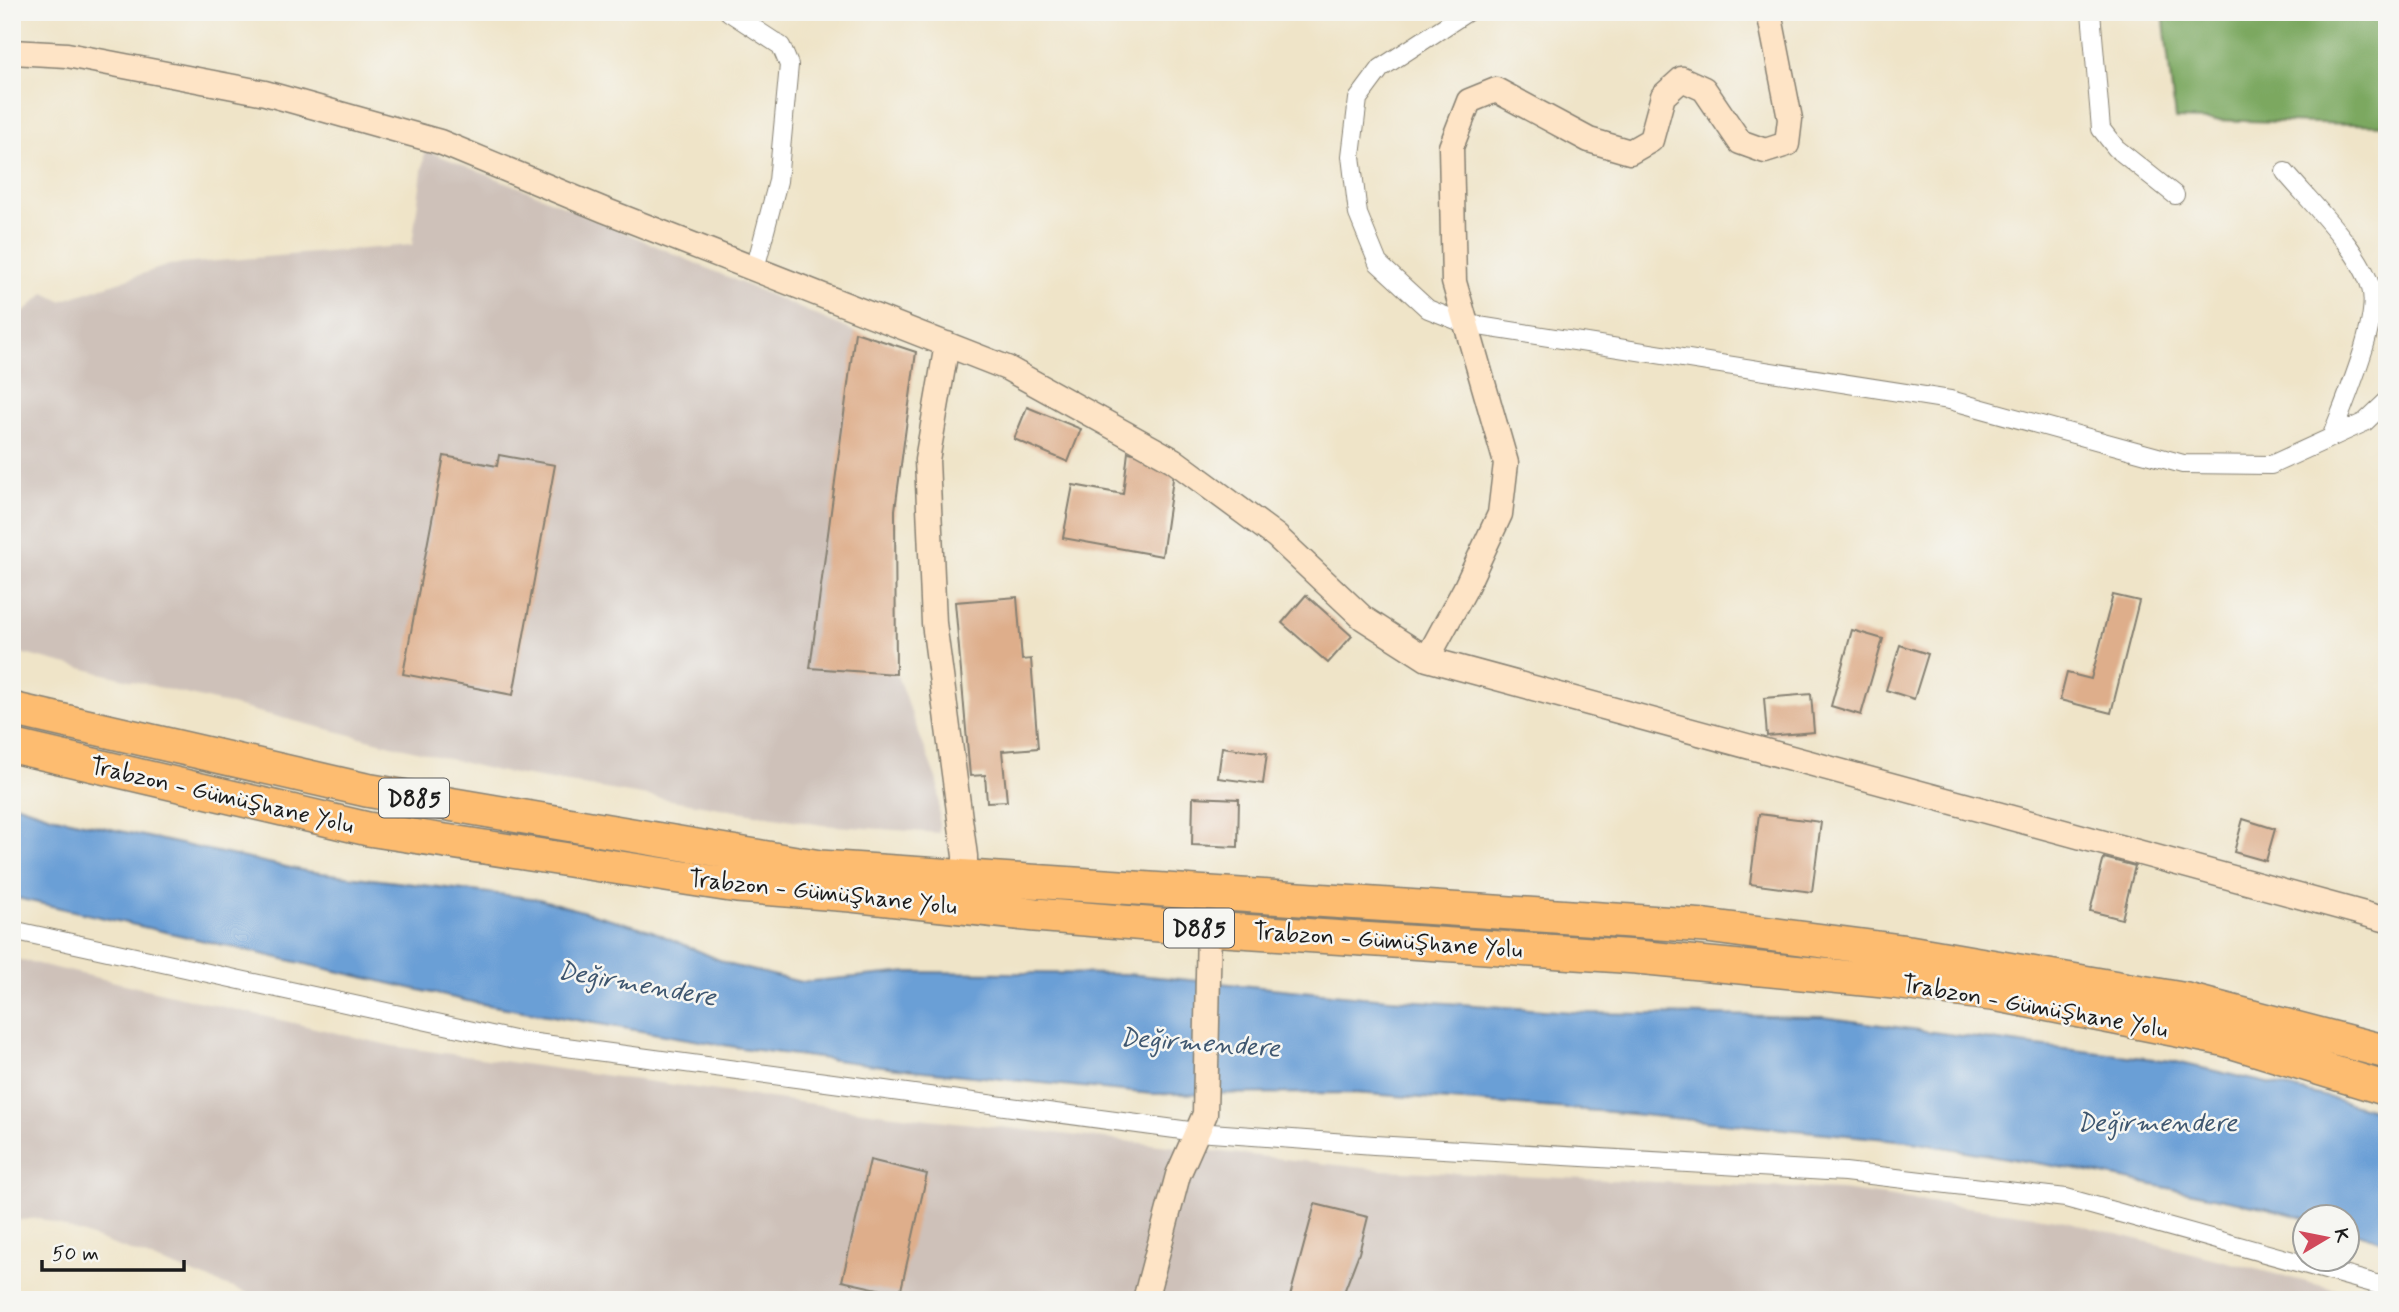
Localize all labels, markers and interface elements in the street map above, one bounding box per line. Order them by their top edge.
street label: Trabzon - Gümüşhane Yolu [87,751,357,842]
road number: D885 [379,778,449,818]
street label: Trabzon - Gümüşhane Yolu [687,864,959,923]
road number: D885 [1164,909,1234,948]
street label: Trabzon - Gümüşhane Yolu [1252,917,1524,966]
water label: Değirmendere [555,954,720,1016]
street label: Trabzon - Gümüşhane Yolu [1899,969,2170,1046]
water label: Değirmendere [1119,1021,1282,1067]
water label: Değirmendere [2077,1107,2238,1141]
north arrow [2290,1204,2360,1274]
text: K [2328,1227,2355,1245]
scale bar [42,1228,184,1272]
text: 50 m [52,1240,99,1268]

